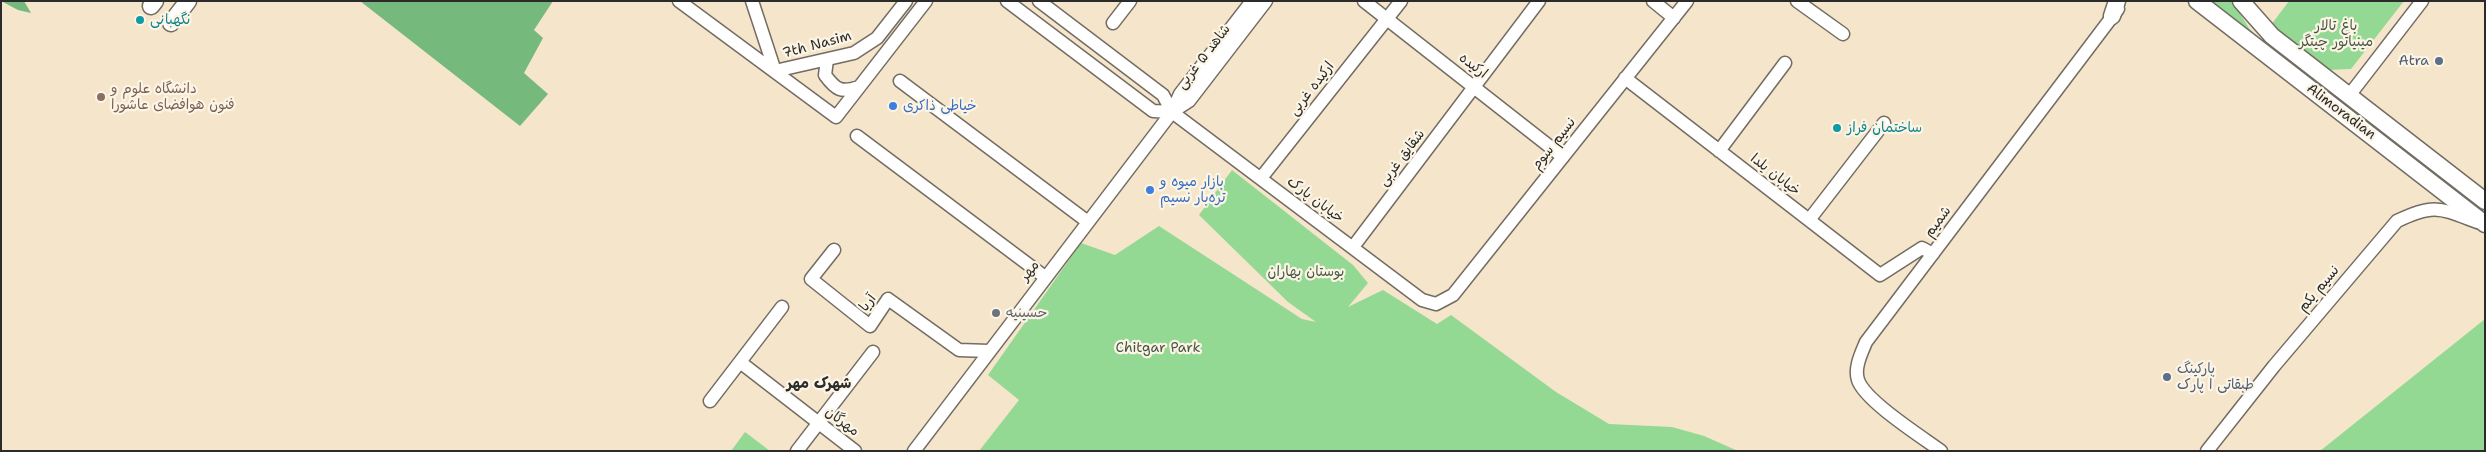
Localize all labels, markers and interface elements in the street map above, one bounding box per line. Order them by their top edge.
place label: نگهبانی [150,12,190,28]
marker: نگهبانی [134,14,146,26]
park label: باغ تالار مینیاتور چیتگر [2299,18,2373,50]
street label: شاهد ۵ غربی [1174,21,1234,93]
street label: 7th Nasim [781,28,853,62]
street label: ارکیده [1455,50,1491,82]
place label: Atra [2399,53,2429,69]
marker: Atra [2433,55,2445,67]
street label: ارکیده غربی [1286,59,1338,119]
street label: Alimoradian [2303,80,2379,144]
place label: دانشگاه علوم و فنون هوافضای عاشورا [111,81,235,114]
marker: دانشگاه علوم و فنون هوافضای عاشورا [95,91,107,103]
place label: خیاطی ذاکری [903,98,977,114]
marker: خیاطی ذاکری [887,100,899,112]
street label: نسیم سوم [1528,114,1580,174]
place label: ساختمان فراز [1847,120,1922,136]
marker: ساختمان فراز [1831,122,1843,134]
street label: شقایق غربی [1375,126,1429,190]
street label: خیابان یلدا [1747,150,1803,200]
street label: خیابان پارک [1283,173,1347,227]
place label: بازار میوه و تره‌بار نسیم [1160,174,1225,206]
marker: بازار میوه و تره‌بار نسیم [1144,184,1156,196]
street label: شمیم [1921,203,1955,241]
street label: مهر [1017,257,1043,285]
street label: نسیم یکم [2295,262,2343,316]
park label: بوستان بهاران [1268,264,1344,280]
street label: آریا [856,291,880,315]
place label: حسینیه [1006,305,1047,321]
marker: حسینیه [990,307,1002,319]
park label: Chitgar Park [1116,340,1200,356]
place label: پارکینگ طبقاتی ا پارک [2177,361,2254,394]
marker: پارکینگ طبقاتی ا پارک [2161,371,2173,383]
district label: شهرک مهر [787,375,851,393]
street label: مهرگان [822,404,862,440]

